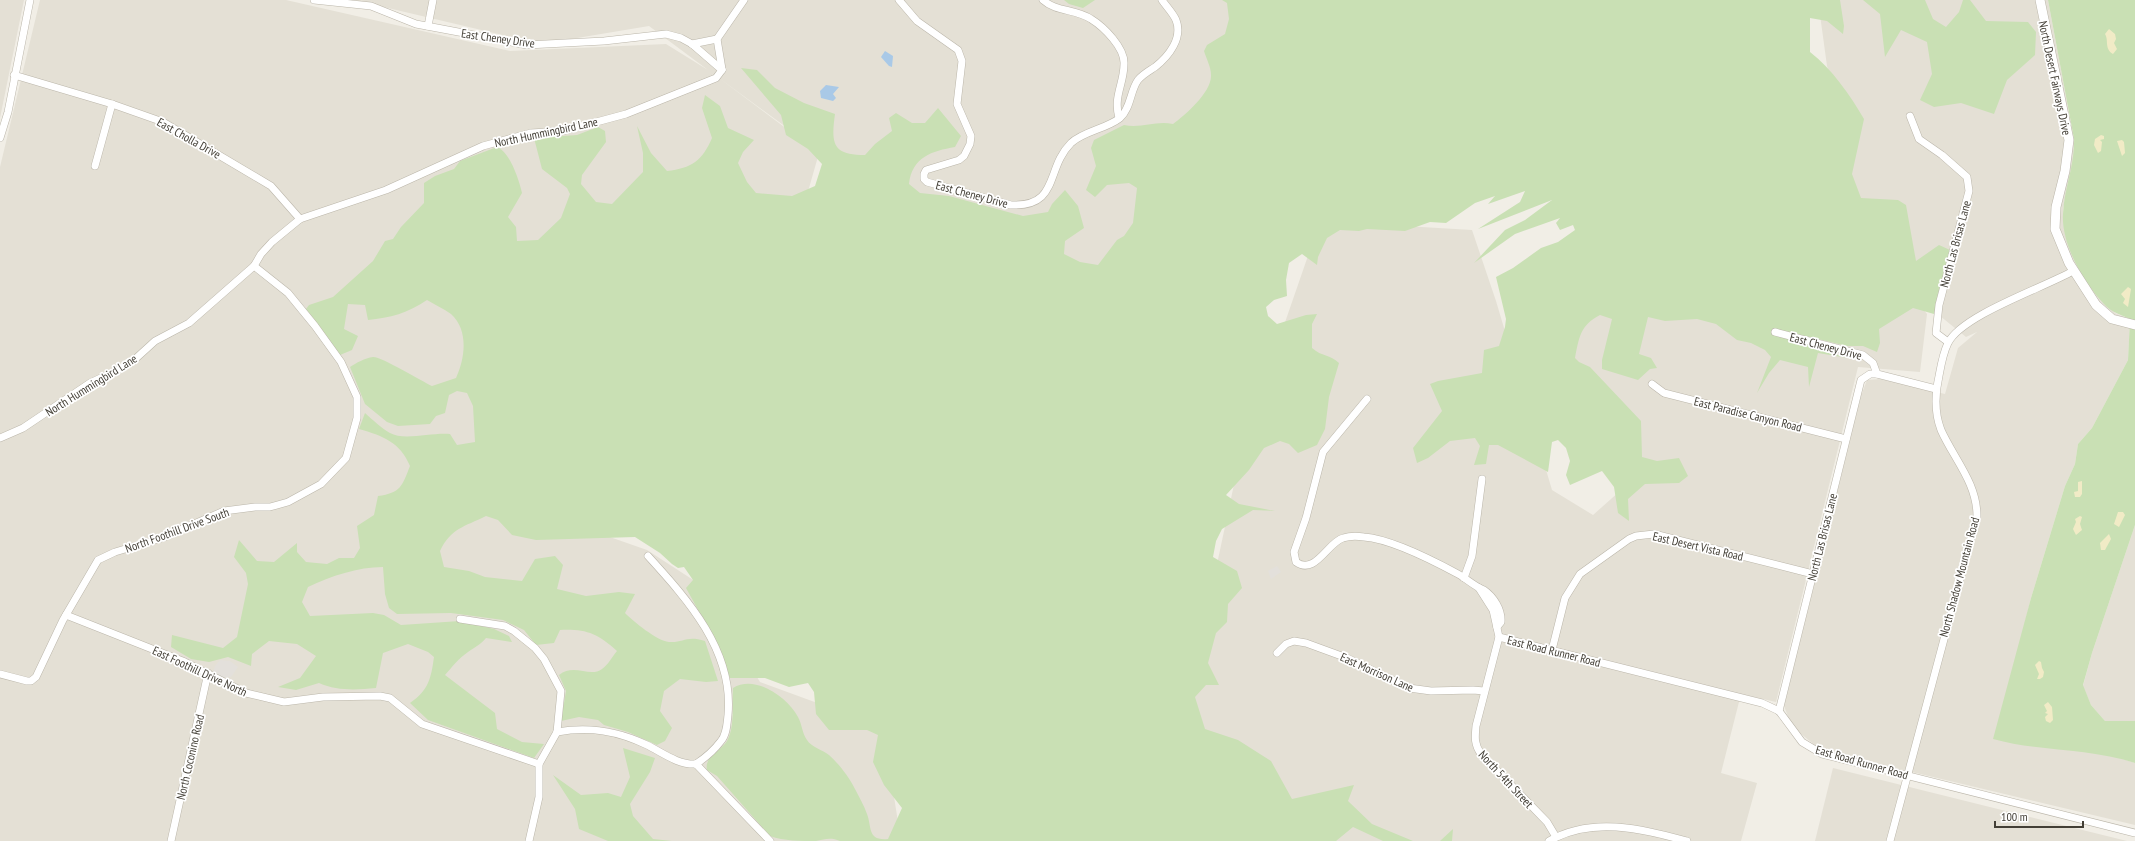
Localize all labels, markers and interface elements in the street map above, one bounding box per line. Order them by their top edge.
street label: North Desert Fairways Drive [2036,19,2074,137]
street label: East Cheney Drive [460,25,536,51]
street label: East Cholla Drive [155,114,224,162]
street label: North Hummingbird Lane [493,114,599,150]
street label: East Cheney Drive [934,177,1010,211]
street label: North Las Brisas Lane [1936,199,1974,289]
street label: East Cheney Drive [1788,329,1864,363]
street label: North Hummingbird Lane [42,351,140,419]
street label: East Paradise Canyon Road [1693,393,1803,435]
street label: North Las Brisas Lane [1804,492,1840,582]
street label: North Foothill Drive South [123,504,231,556]
street label: North Shadow Mountain Road [1936,515,1982,639]
street label: East Desert Vista Road [1651,528,1745,564]
street label: East Road Runner Road [1506,632,1602,670]
street label: East Foothill Drive North [150,643,250,699]
street label: East Morrison Lane [1338,649,1416,695]
street label: North Coconino Road [173,713,207,801]
street label: East Road Runner Road [1814,742,1910,782]
street label: North 54th Street [1476,747,1537,811]
scale bar [1995,803,2083,829]
text: 100 m [2001,809,2028,824]

